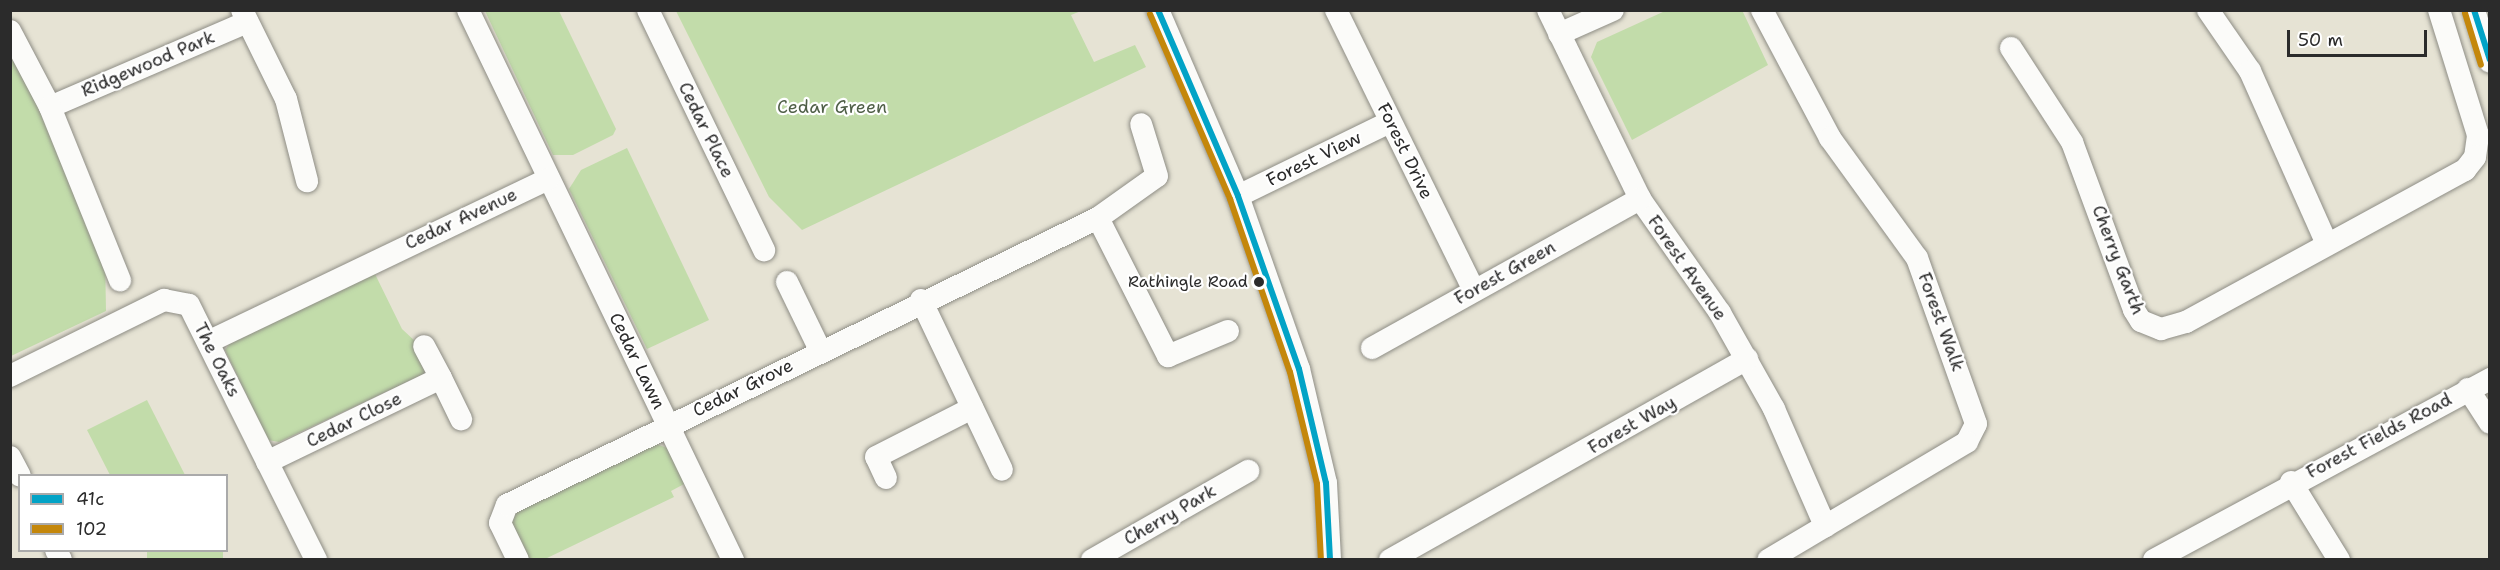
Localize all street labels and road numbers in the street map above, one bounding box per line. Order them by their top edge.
street label: Ridgewood Park [78,26,218,102]
street label: Cedar Place [674,79,738,181]
street label: Forest Drive [1372,99,1438,203]
street label: Forest View [1263,127,1365,191]
street label: Cedar Avenue [402,184,520,254]
street label: Cherry Garth [2087,202,2149,318]
street label: Forest Avenue [1643,211,1731,325]
street label: Forest Green [1451,236,1559,310]
street label: Forest Walk [1913,270,1969,374]
street label: Cedar Lawn [604,309,670,413]
street label: The Oaks [189,319,245,401]
street label: Cedar Grove [689,354,797,422]
street label: Cedar Close [303,388,405,452]
street label: Forest Fields Road [2303,389,2455,483]
street label: Forest Way [1584,391,1680,459]
street label: Cherry Park [1120,480,1220,550]

